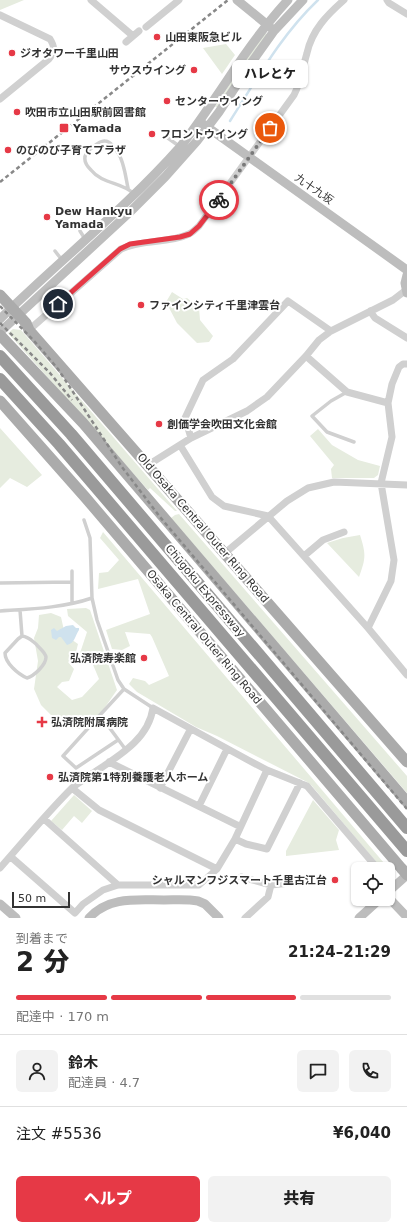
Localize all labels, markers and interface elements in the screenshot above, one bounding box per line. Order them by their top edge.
place label: 山田東阪急ビル [165,31,242,44]
marker: 山田東阪急ビル [152,32,162,42]
place label: ジオタワー千里山田 [20,47,119,60]
marker: ジオタワー千里山田 [7,48,17,58]
callout: ハレとケ [232,60,308,88]
place label: サウスウイング [109,64,186,77]
marker: サウスウイング [189,65,199,75]
text: ハレとケ [244,66,296,81]
place label: センターウイング [175,95,263,108]
marker: センターウイング [162,96,172,106]
place label: 吹田市立山田駅前図書館 [25,106,146,119]
marker: 吹田市立山田駅前図書館 [12,107,22,117]
pin [253,111,287,145]
icon: bag [259,117,281,139]
marker: Yamada [58,122,70,134]
place label: Yamada [72,122,122,135]
place label: フロントウイング [160,128,248,141]
marker: フロントウイング [147,129,157,139]
place label: のびのび子育てプラザ [16,144,126,157]
marker: のびのび子育てプラザ [3,145,13,155]
street label: 九十九坂 [292,171,336,207]
courier [199,180,239,220]
icon: bike [208,189,230,211]
place label: Dew Hankyu Yamada [54,205,132,231]
marker: Dew Hankyu Yamada [42,212,52,222]
pin [41,287,75,321]
icon: home [47,293,69,315]
place label: ファインシティ千里津雲台 [149,299,280,312]
marker: ファインシティ千里津雲台 [136,300,146,310]
place label: 創価学会吹田文化会館 [167,418,277,431]
marker: 創価学会吹田文化会館 [154,419,164,429]
street label: Old Osaka Central Outer Ring Road [135,451,271,605]
street label: Chūgoku Expressway [162,542,248,640]
street label: Osaka Central Outer Ring Road [144,567,264,707]
place label: 弘済院寿楽館 [70,652,136,665]
marker: 弘済院寿楽館 [139,653,149,663]
marker: 弘済院附属病院 [36,716,48,728]
place label: 弘済院附属病院 [51,716,128,729]
place label: 弘済院第1特別養護老人ホーム [58,771,208,784]
marker: 弘済院第1特別養護老人ホーム [45,772,55,782]
map controls [351,862,395,906]
button: locate [351,862,395,906]
place label: シャルマンフジスマート千里古江台 [152,874,327,887]
marker: シャルマンフジスマート千里古江台 [330,875,340,885]
scale bar [12,890,70,909]
text: 50 m [18,892,46,905]
text: 到着まで [16,931,68,946]
text: 21:24–21:29 [288,943,391,961]
text: 2 分 [16,947,69,977]
text: 配達中 · 170 m [16,1009,109,1024]
button: person [16,1050,58,1092]
button: chat [297,1050,339,1092]
button: phone [349,1050,391,1092]
text: 鈴木 [68,1054,98,1072]
text: 配達員 · 4.7 [68,1075,140,1090]
text: ¥6,040 [333,1124,391,1142]
text: 注文 #5536 [16,1125,102,1143]
button: ヘルプ [16,1176,200,1222]
button: 共有 [208,1176,391,1222]

